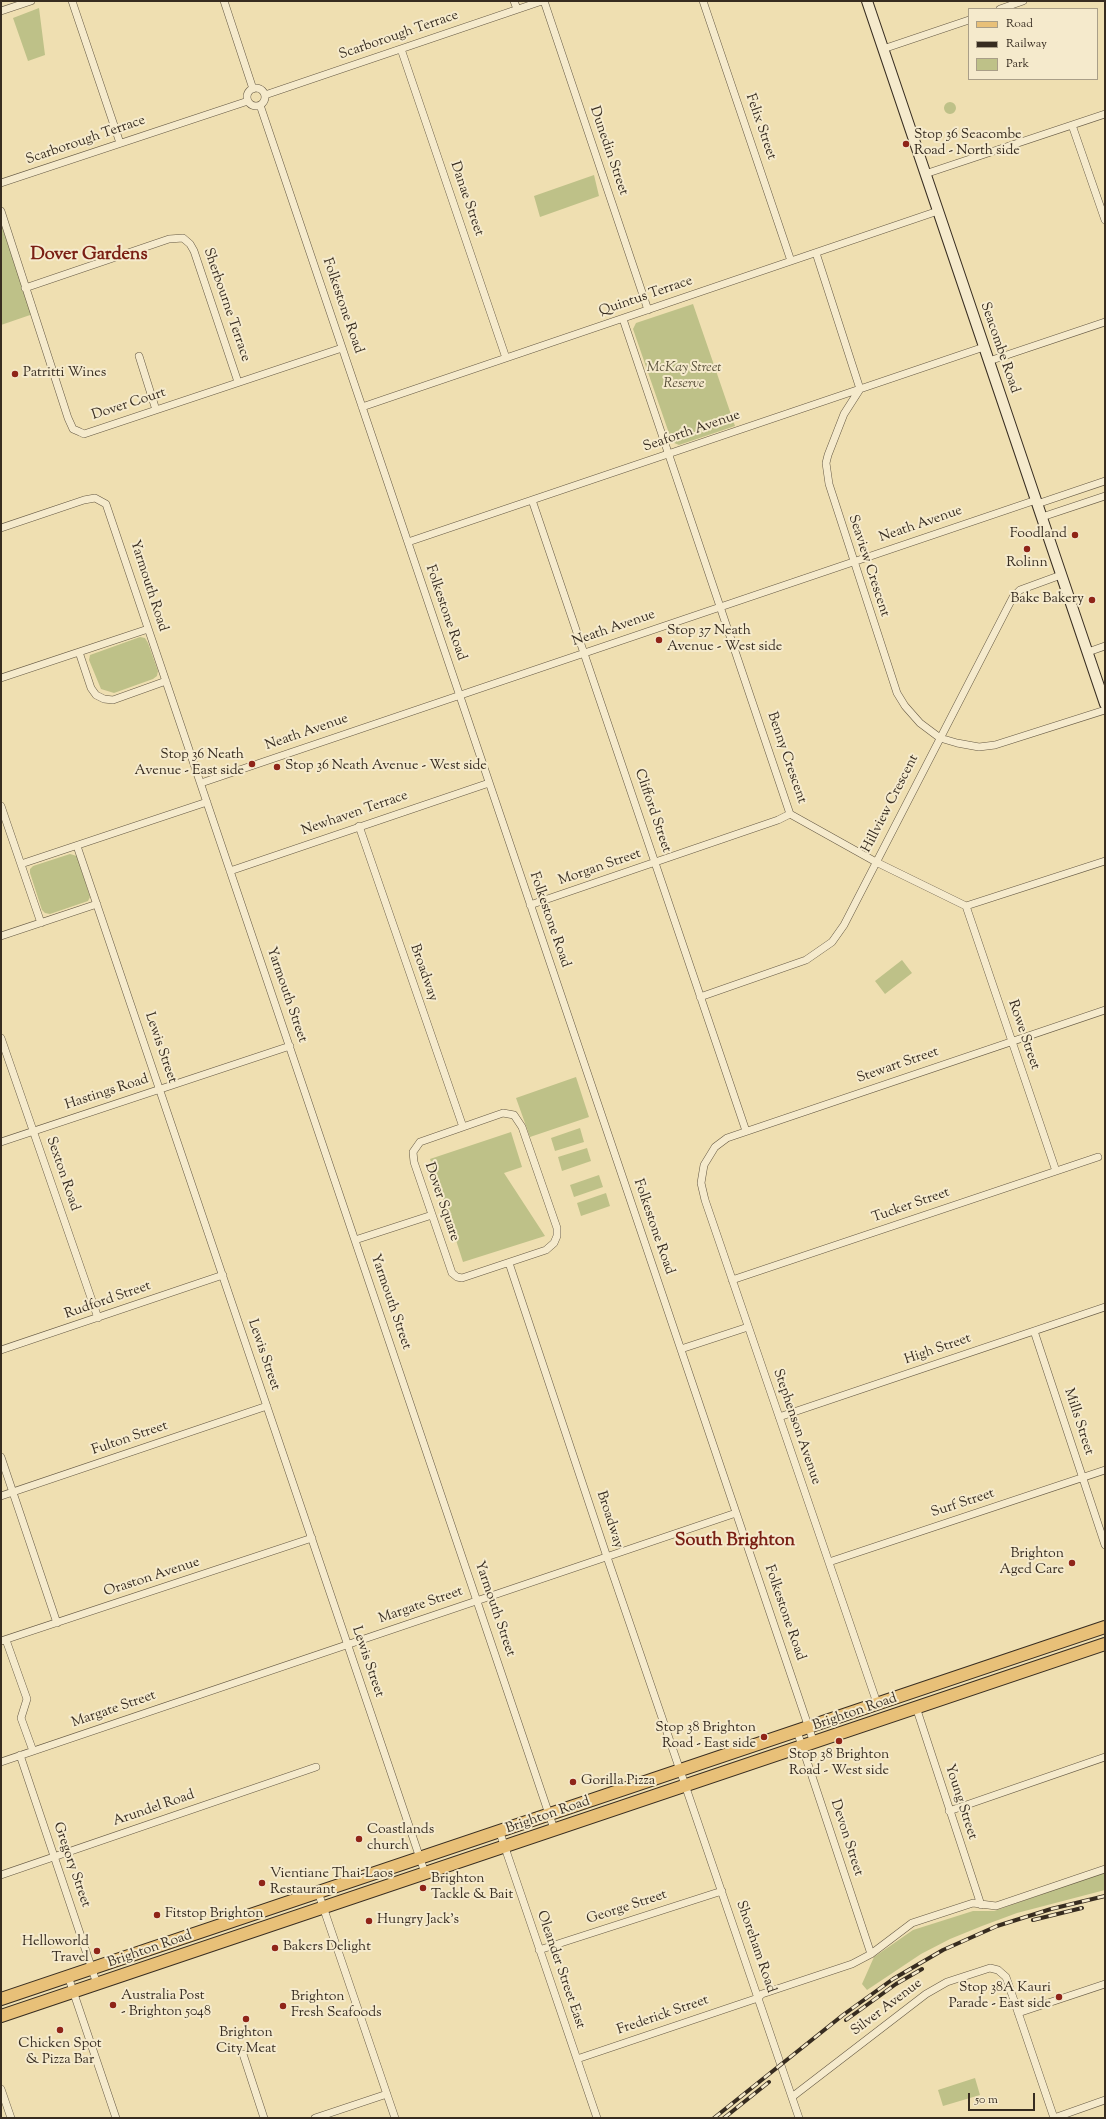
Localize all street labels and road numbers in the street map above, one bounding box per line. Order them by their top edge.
street label: Scarborough Terrace [337,8,461,64]
street label: Felix Street [741,92,779,162]
street label: Dunedin Street [585,104,631,198]
street label: Scarborough Terrace [24,113,148,169]
street label: Danae Street [445,160,487,238]
street label: Sherbourne Terrace [199,246,253,364]
street label: Folkestone Road [318,256,366,356]
street label: Quintus Terrace [597,273,695,321]
street label: Seacombe Road [976,300,1022,396]
street label: Dover Court [90,385,168,425]
street label: Seaforth Avenue [641,408,743,456]
street label: Neath Avenue [877,503,965,547]
street label: Seaview Crescent [844,513,892,619]
street label: Yarmouth Road [125,538,171,634]
street label: Folkestone Road [421,563,469,663]
street label: Neath Avenue [570,607,658,651]
street label: Benny Crescent [762,710,810,806]
street label: Neath Avenue [263,711,351,755]
street label: Hillview Crescent [859,752,923,856]
street label: Clifford Street [630,767,674,855]
street label: Newhaven Terrace [300,788,410,840]
street label: Morgan Street [556,846,644,890]
street label: Folkestone Road [525,870,573,970]
street label: Broadway [405,942,441,1004]
street label: Yarmouth Street [262,945,310,1045]
street label: Rowe Street [1003,998,1043,1072]
street label: Lewis Street [140,1010,180,1086]
street label: Stewart Street [855,1044,941,1088]
street label: Hastings Road [63,1072,151,1114]
street label: Sexton Road [41,1135,83,1213]
street label: Dover Square [420,1160,462,1244]
street label: Folkestone Road [629,1177,677,1277]
street label: Tucker Street [870,1185,952,1227]
street label: Yarmouth Street [366,1252,414,1352]
street label: Rudford Street [63,1278,153,1324]
street label: Lewis Street [243,1317,283,1393]
street label: High Street [903,1331,973,1369]
street label: Stephenson Avenue [768,1367,824,1487]
street label: Mills Street [1059,1386,1097,1458]
street label: Fulton Street [90,1418,170,1460]
street label: Surf Street [929,1486,997,1522]
street label: Broadway [592,1489,626,1551]
street label: Oraston Avenue [102,1555,202,1601]
street label: Yarmouth Street [470,1559,518,1659]
street label: Folkestone Road [760,1563,808,1663]
street label: Margate Street [377,1584,465,1628]
street label: Lewis Street [347,1624,387,1700]
street label: Margate Street [70,1688,158,1732]
street label: Brighton Road [811,1691,899,1735]
street label: Young Street [940,1762,980,1842]
street label: Arundel Road [111,1787,197,1831]
street label: Brighton Road [504,1794,592,1838]
street label: Devon Street [826,1798,866,1878]
street label: Gregory Street [49,1820,93,1910]
street label: George Street [585,1887,669,1929]
street label: Shoreham Road [731,1899,779,1995]
street label: Oleander Street East [532,1909,588,2031]
street label: Brighton Road [106,1928,194,1972]
street label: Silver Avenue [848,1976,926,2040]
street label: Frederick Street [615,1992,711,2040]

